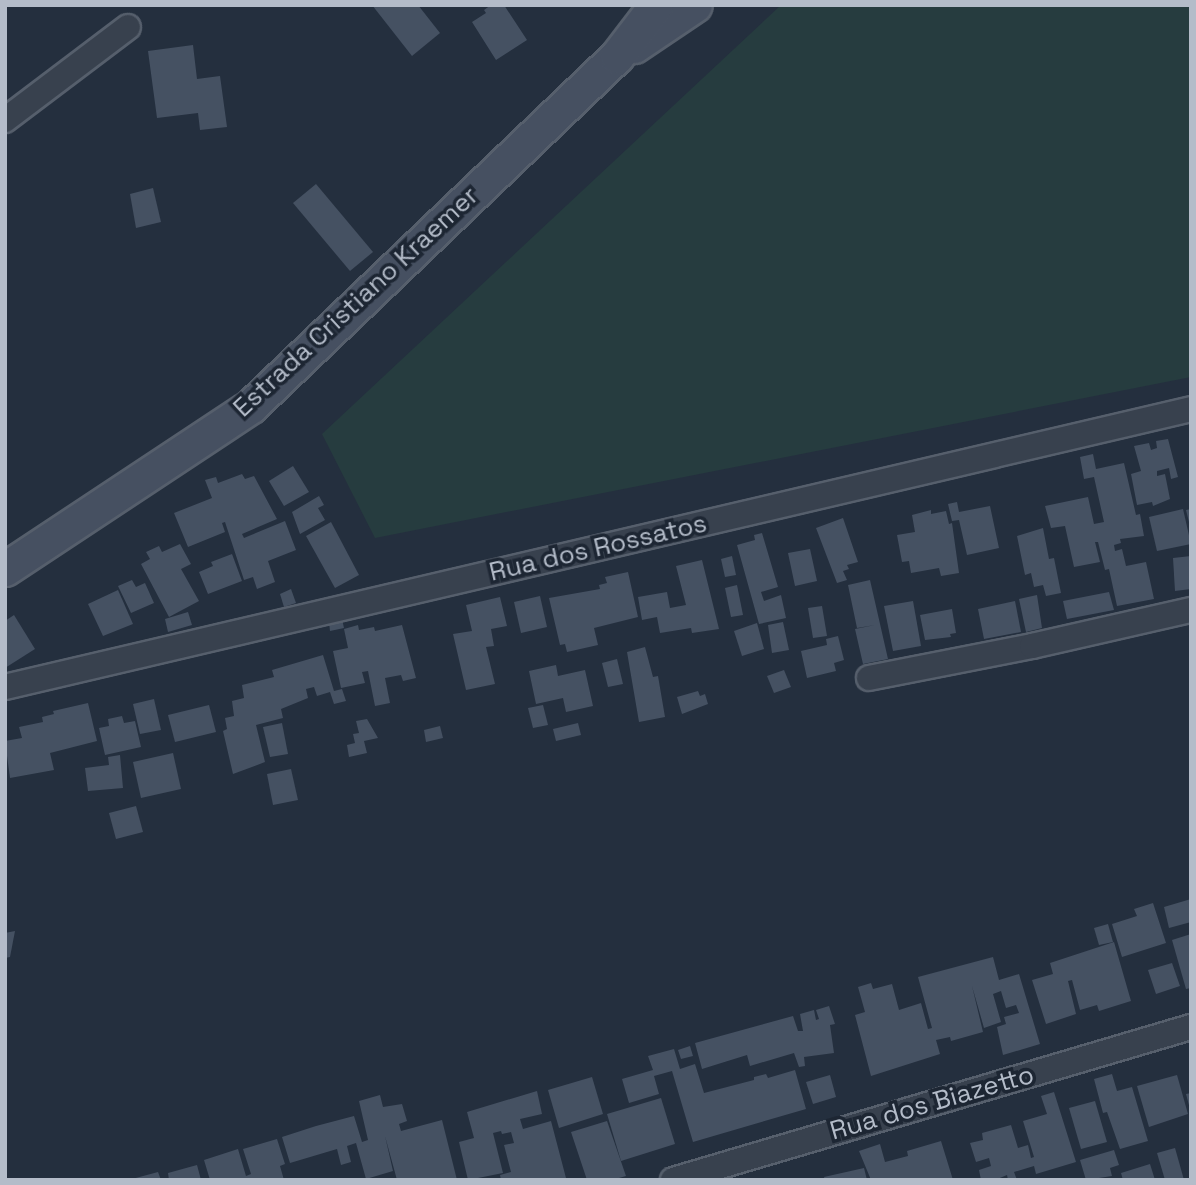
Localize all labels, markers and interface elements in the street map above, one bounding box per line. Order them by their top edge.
street label: Estrada Cristiano Kraemer [227,180,485,424]
street label: Rua dos Rossatos [486,508,710,588]
street label: Rua dos Biazetto [827,1059,1037,1147]

